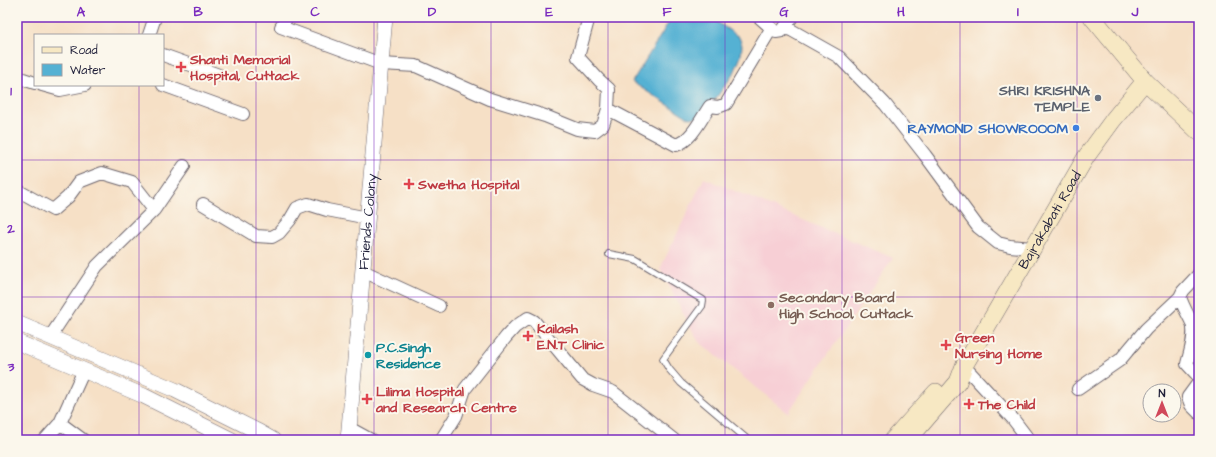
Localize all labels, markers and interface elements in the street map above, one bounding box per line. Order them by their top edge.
text: A [77,3,86,21]
text: B [193,3,203,21]
text: C [310,3,320,21]
text: D [428,3,437,21]
text: E [545,3,553,21]
text: F [662,3,672,21]
text: G [779,3,789,21]
text: H [897,3,905,21]
text: I [1017,3,1019,21]
text: J [1131,3,1139,21]
legend [34,34,164,86]
text: Road [70,42,98,59]
place label: Shanti Memorial Hospital, Cuttack [189,50,300,86]
marker: Shanti Memorial Hospital, Cuttack [175,61,187,73]
text: Water [70,62,106,79]
place label: SHRI KRISHNA TEMPLE [998,81,1091,117]
text: 1 [10,82,12,100]
marker: SHRI KRISHNA TEMPLE [1093,93,1103,103]
place label: RAYMOND SHOWROOOM [907,119,1068,139]
marker: RAYMOND SHOWROOOM [1071,123,1081,133]
street label: Bajrakabati Road [1014,167,1087,273]
street label: Friends Colony [354,173,382,271]
place label: Swetha Hospital [417,175,520,195]
marker: Swetha Hospital [403,178,415,190]
text: 2 [6,220,15,238]
place label: Secondary Board High School, Cuttack [778,288,914,325]
marker: Secondary Board High School, Cuttack [766,300,776,310]
place label: Kailash E.N.T Clinic [537,319,605,355]
place label: Green Nursing Home [955,328,1043,365]
marker: Kailash E.N.T Clinic [522,330,534,342]
place label: P.C.Singh Residence [376,338,441,374]
marker: Green Nursing Home [940,339,952,351]
marker: P.C.Singh Residence [363,350,373,360]
text: 3 [7,358,15,376]
place label: Lilima Hospital and Research Centre [375,382,517,418]
north arrow [1142,383,1182,423]
text: N [1159,386,1166,401]
marker: Lilima Hospital and Research Centre [361,393,373,405]
place label: The Child [977,395,1036,415]
marker: The Child [963,398,975,410]

